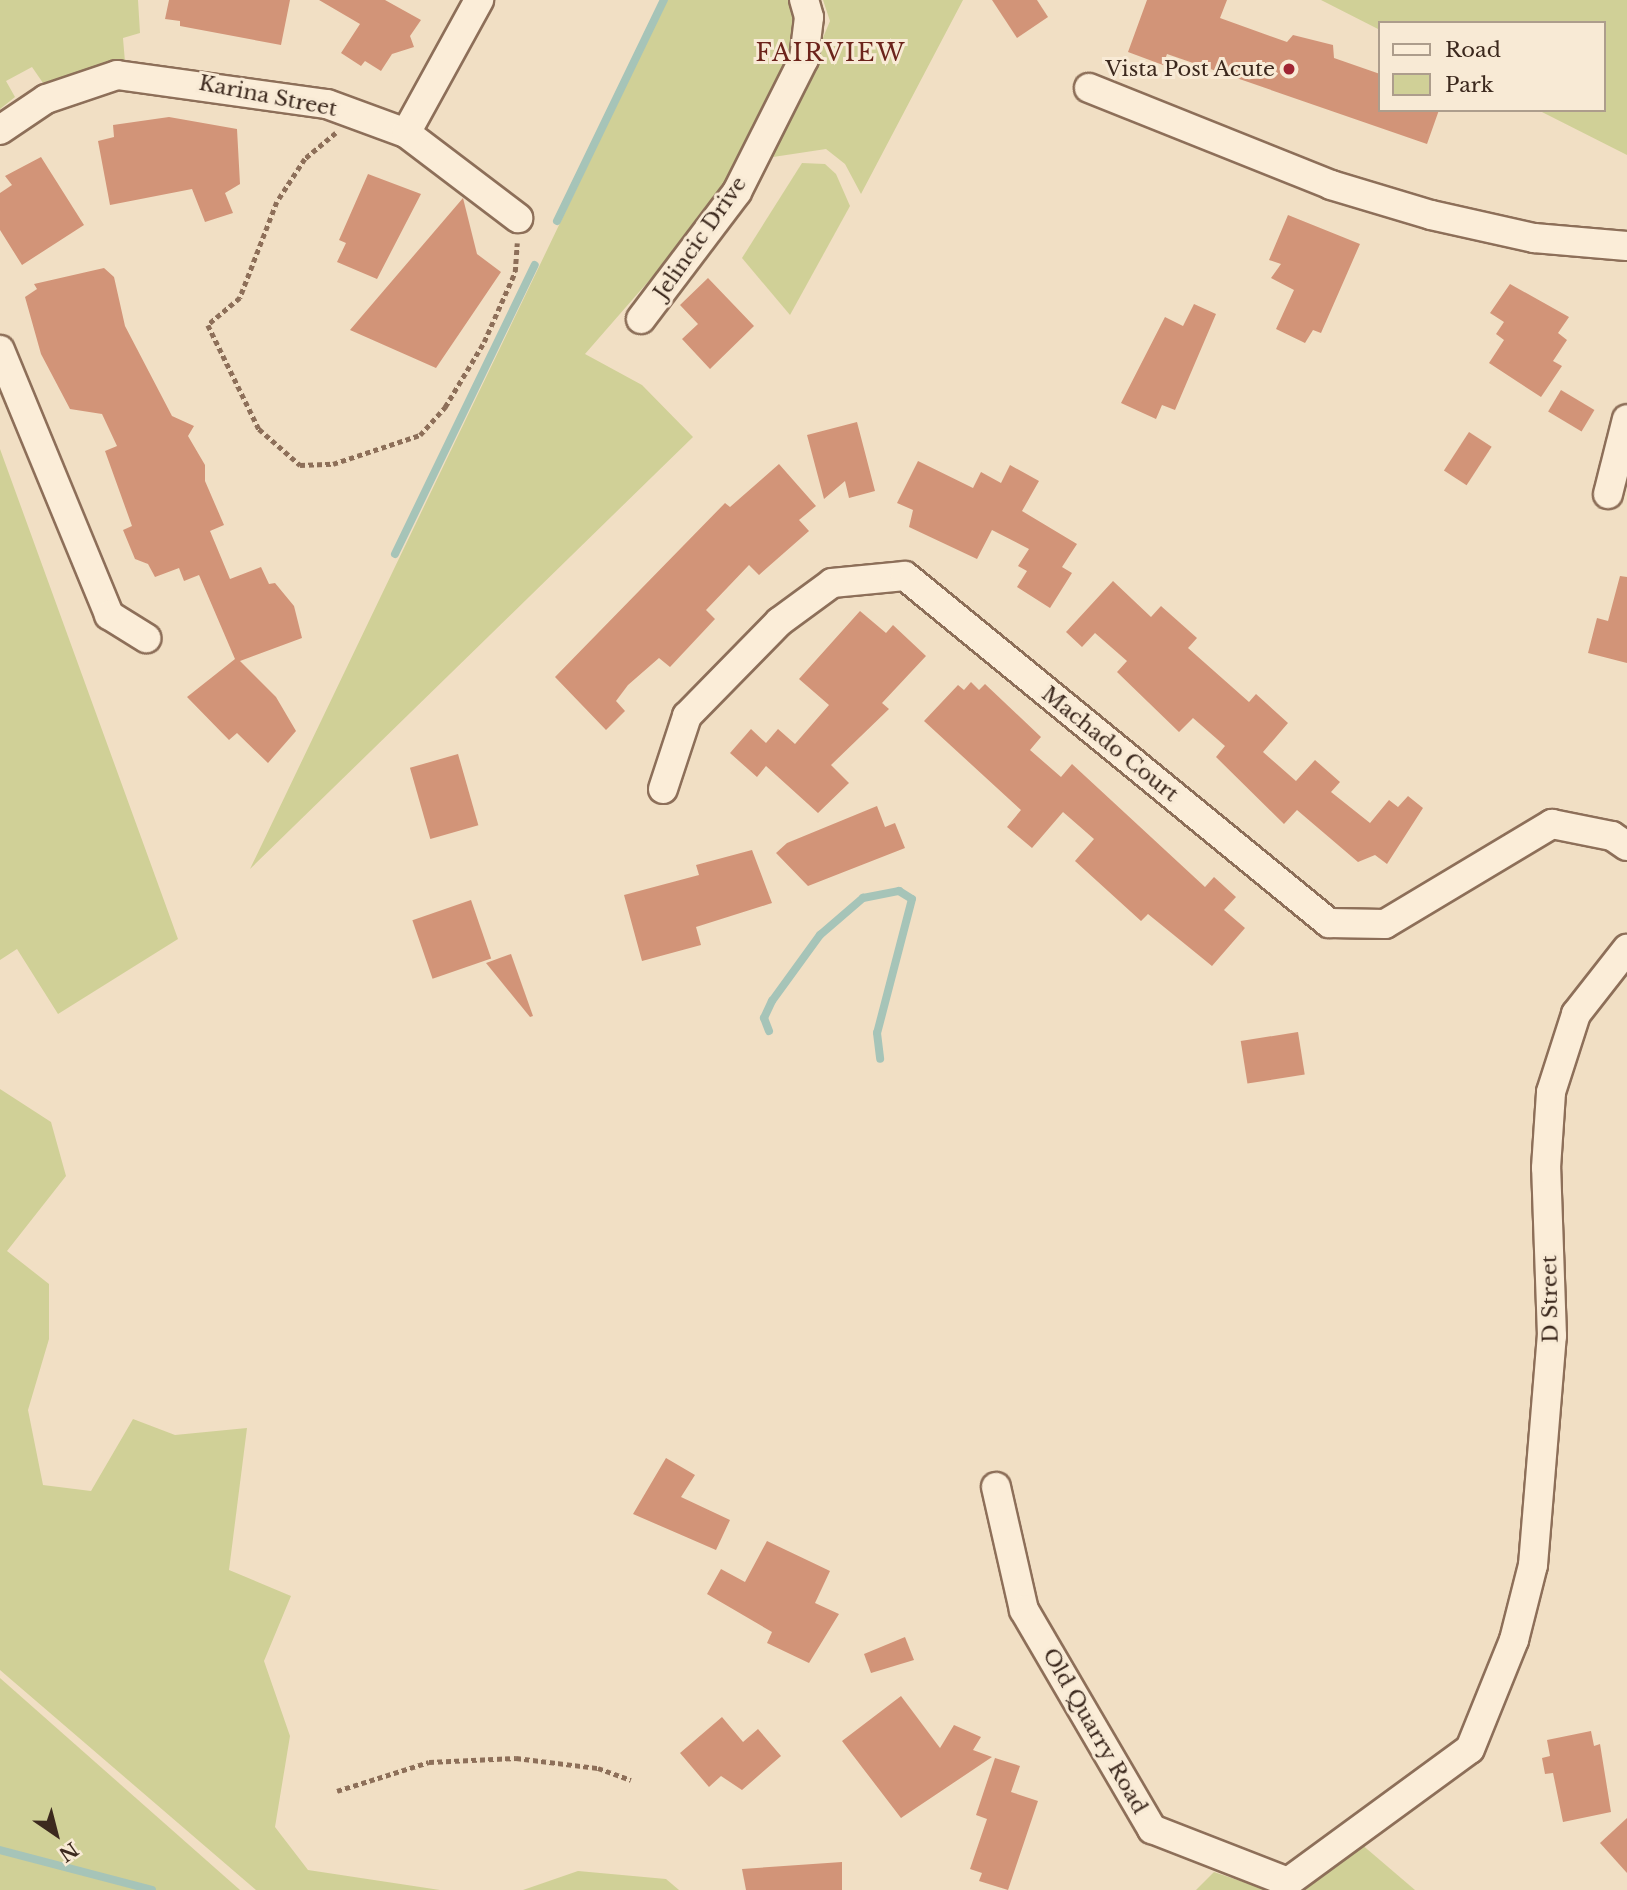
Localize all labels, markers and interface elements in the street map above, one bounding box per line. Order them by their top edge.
legend [1378,21,1606,112]
text: Road [1445,37,1501,63]
district label: FAIRVIEW [756,39,906,67]
place label: Vista Post Acute [1104,56,1275,82]
marker: Vista Post Acute [1281,61,1297,77]
street label: Karina Street [197,70,339,122]
text: Park [1445,72,1494,98]
street label: Jelincic Drive [648,172,752,304]
street label: Machado Court [1037,681,1183,807]
street label: D Street [1537,1255,1563,1343]
street label: Old Quarry Road [1037,1643,1153,1819]
north arrow [21,1799,91,1869]
text: N [54,1837,82,1866]

